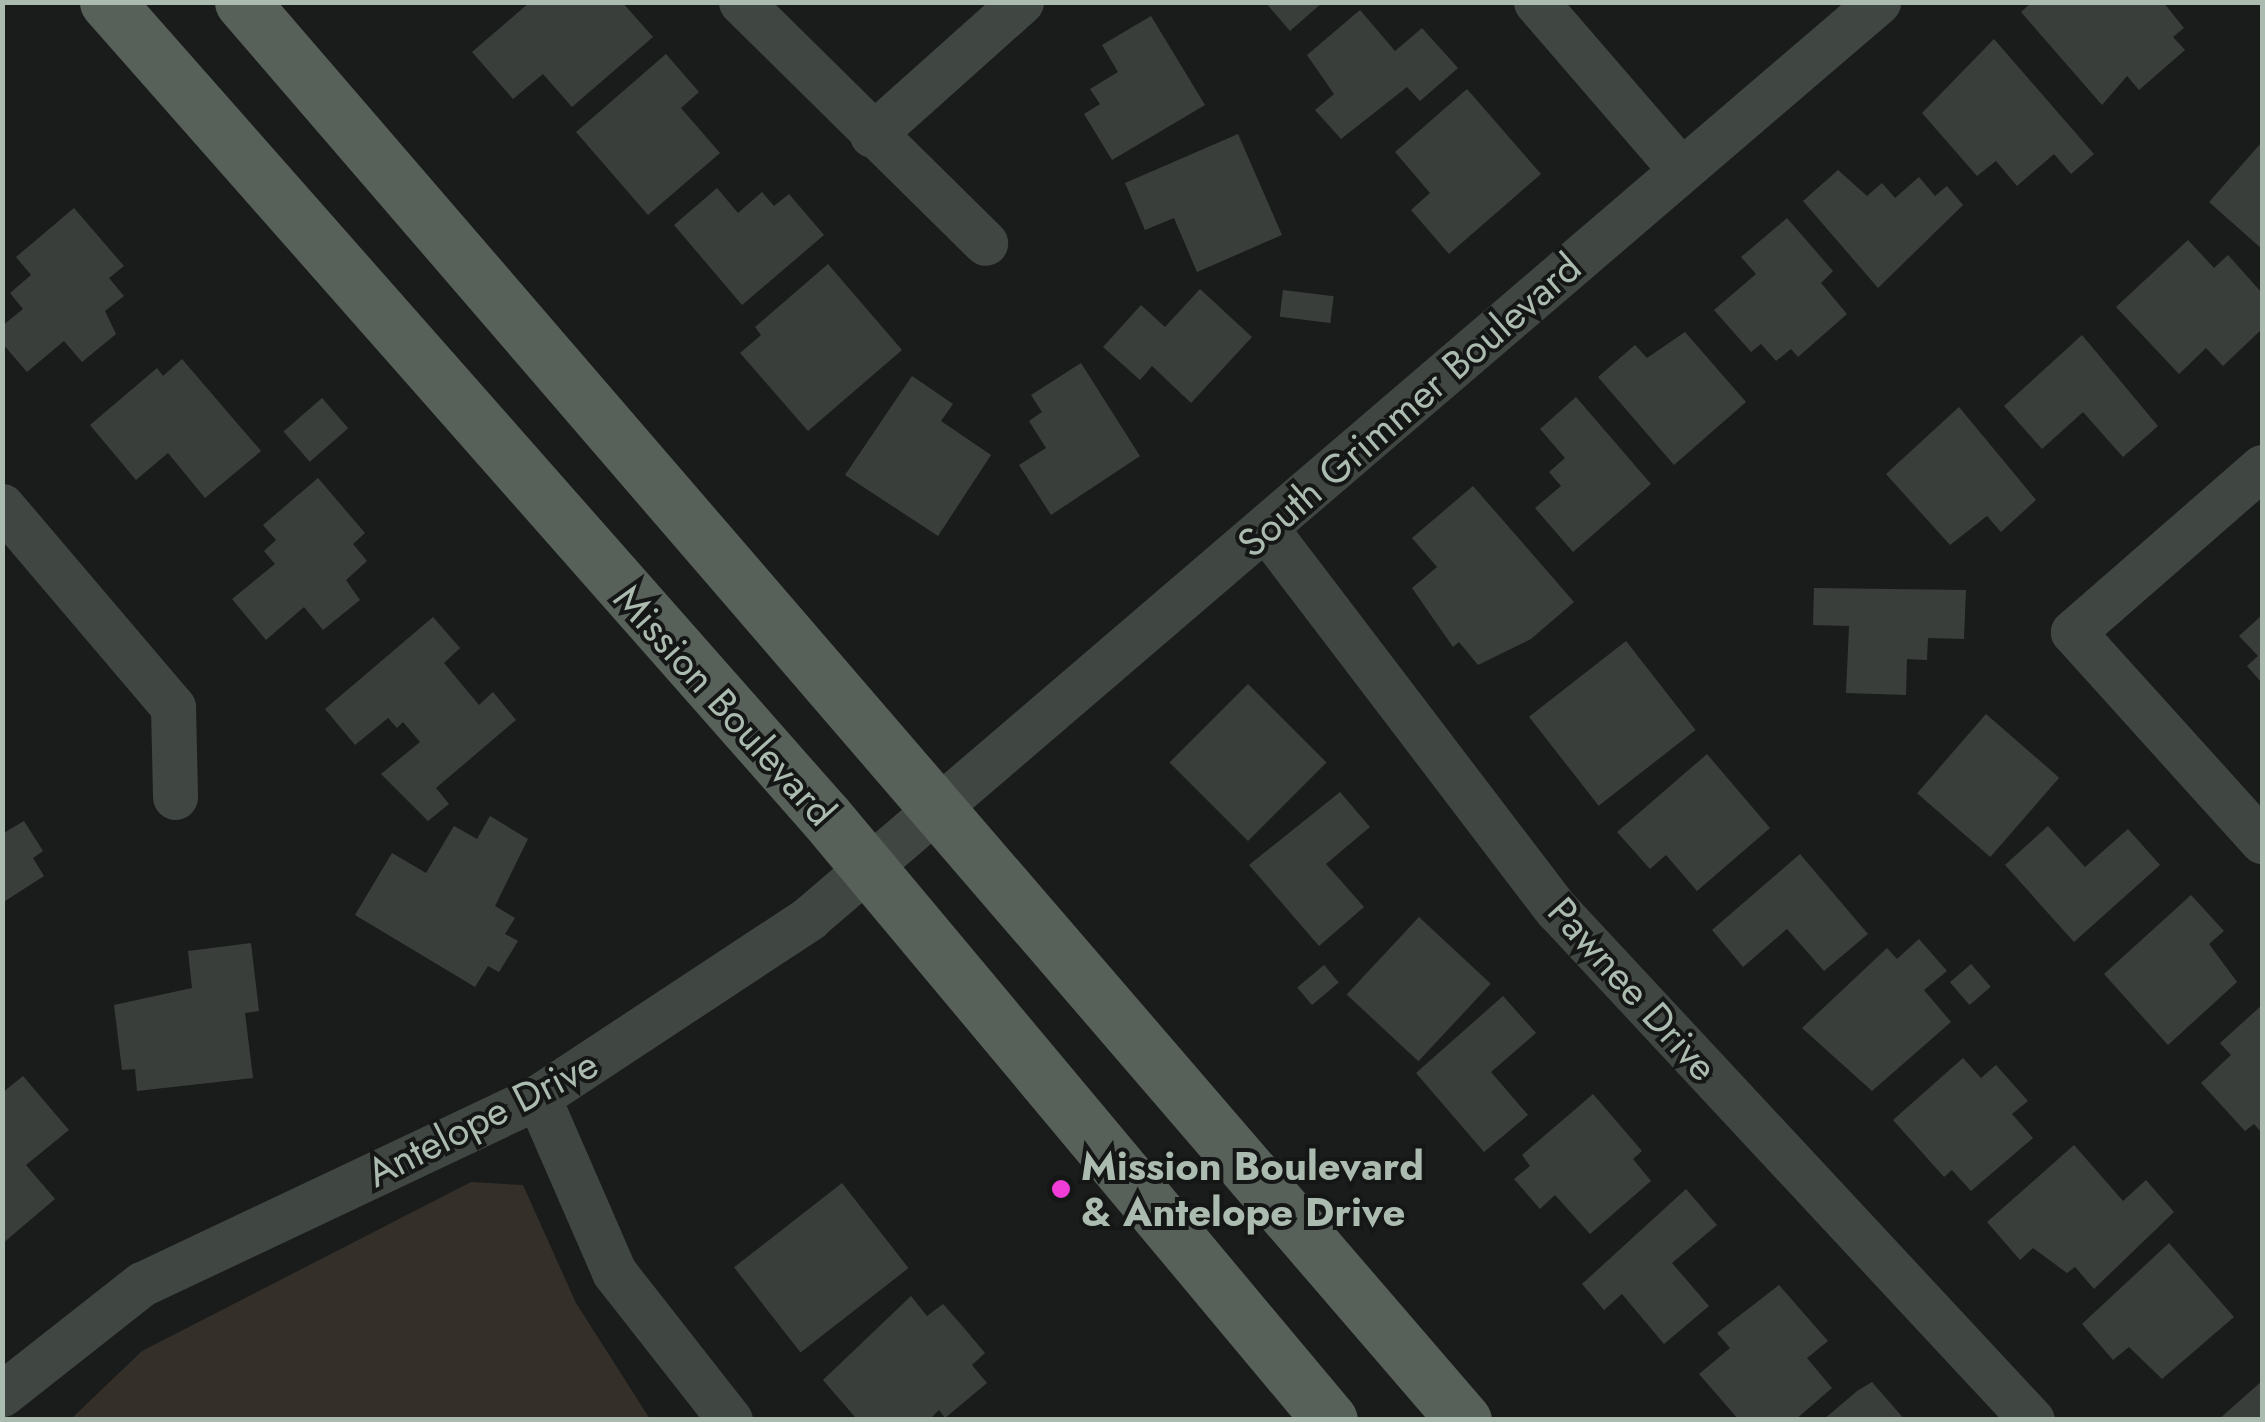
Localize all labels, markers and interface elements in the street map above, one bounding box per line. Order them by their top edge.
street label: South Grimmer Boulevard [1228,243,1590,567]
street label: Mission Boulevard [604,574,846,836]
street label: Pawnee Drive [1538,887,1728,1091]
street label: Antelope Drive [358,1039,606,1197]
place label: Mission Boulevard & Antelope Drive [1081,1142,1424,1236]
marker: Mission Boulevard & Antelope Drive [1050,1178,1072,1200]

